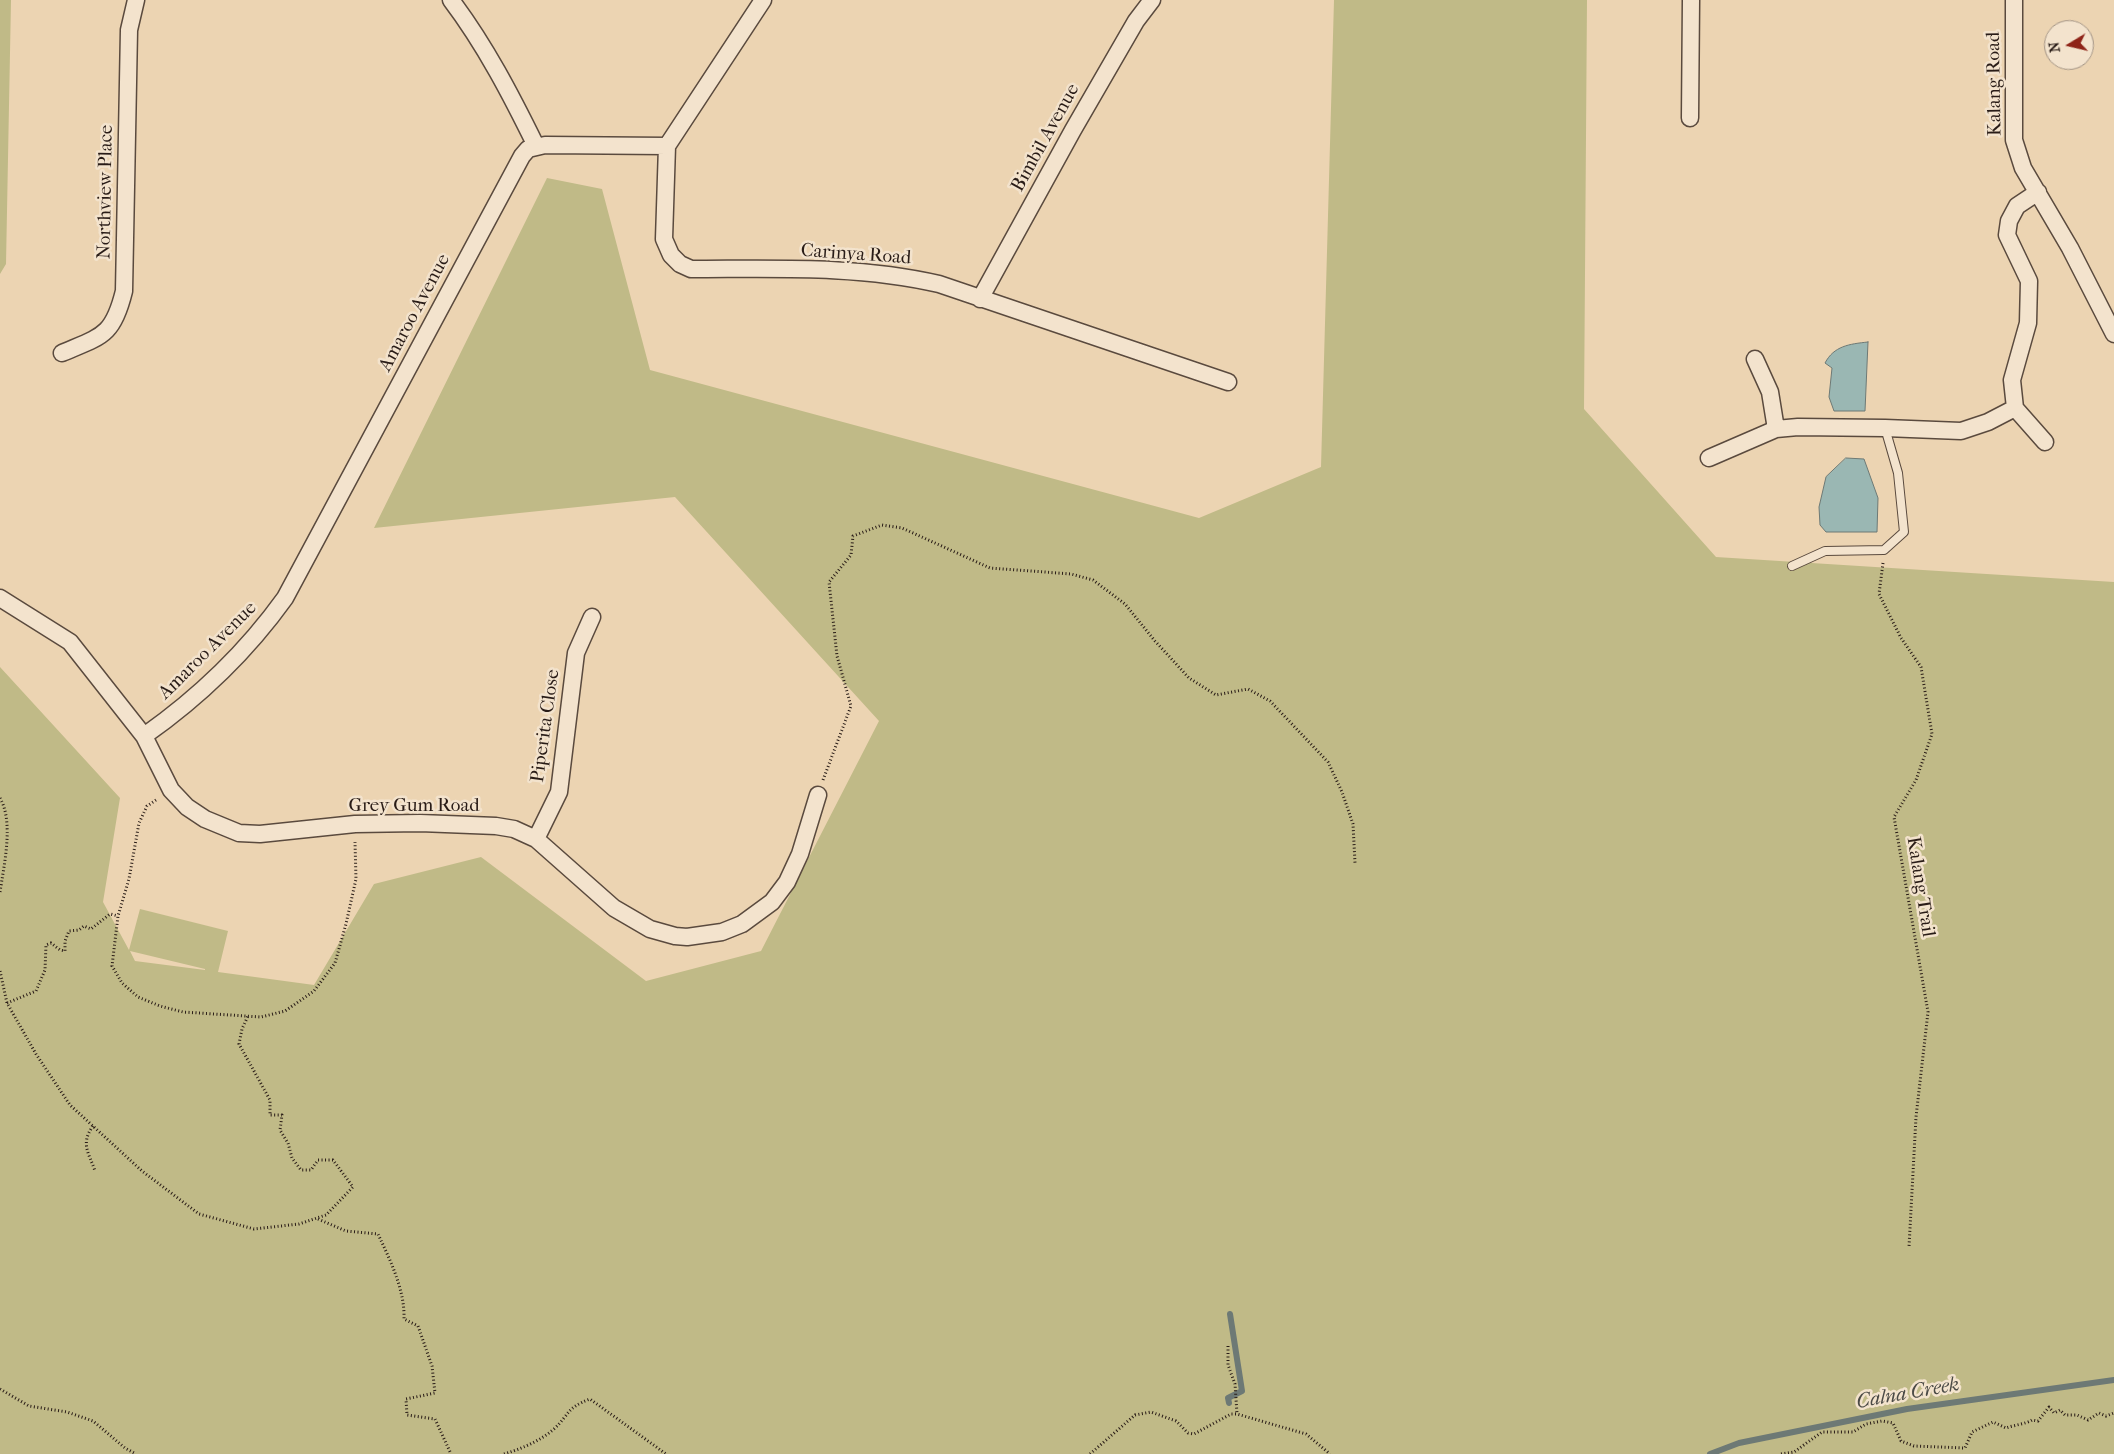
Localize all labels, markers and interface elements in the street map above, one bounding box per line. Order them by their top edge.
north arrow [2044,20,2094,70]
street label: Kalang Road [1983,32,2007,136]
text: N [2045,41,2064,54]
street label: Bimbil Avenue [1007,80,1085,196]
street label: Northview Place [93,125,119,259]
street label: Carinya Road [800,240,912,270]
street label: Amaroo Avenue [375,250,455,376]
street label: Amaroo Avenue [154,597,262,705]
street label: Piperita Close [527,668,565,784]
street label: Grey Gum Road [348,795,480,817]
street label: Kalang Trail [1901,835,1939,939]
water label: Calna Creek [1855,1373,1961,1415]

